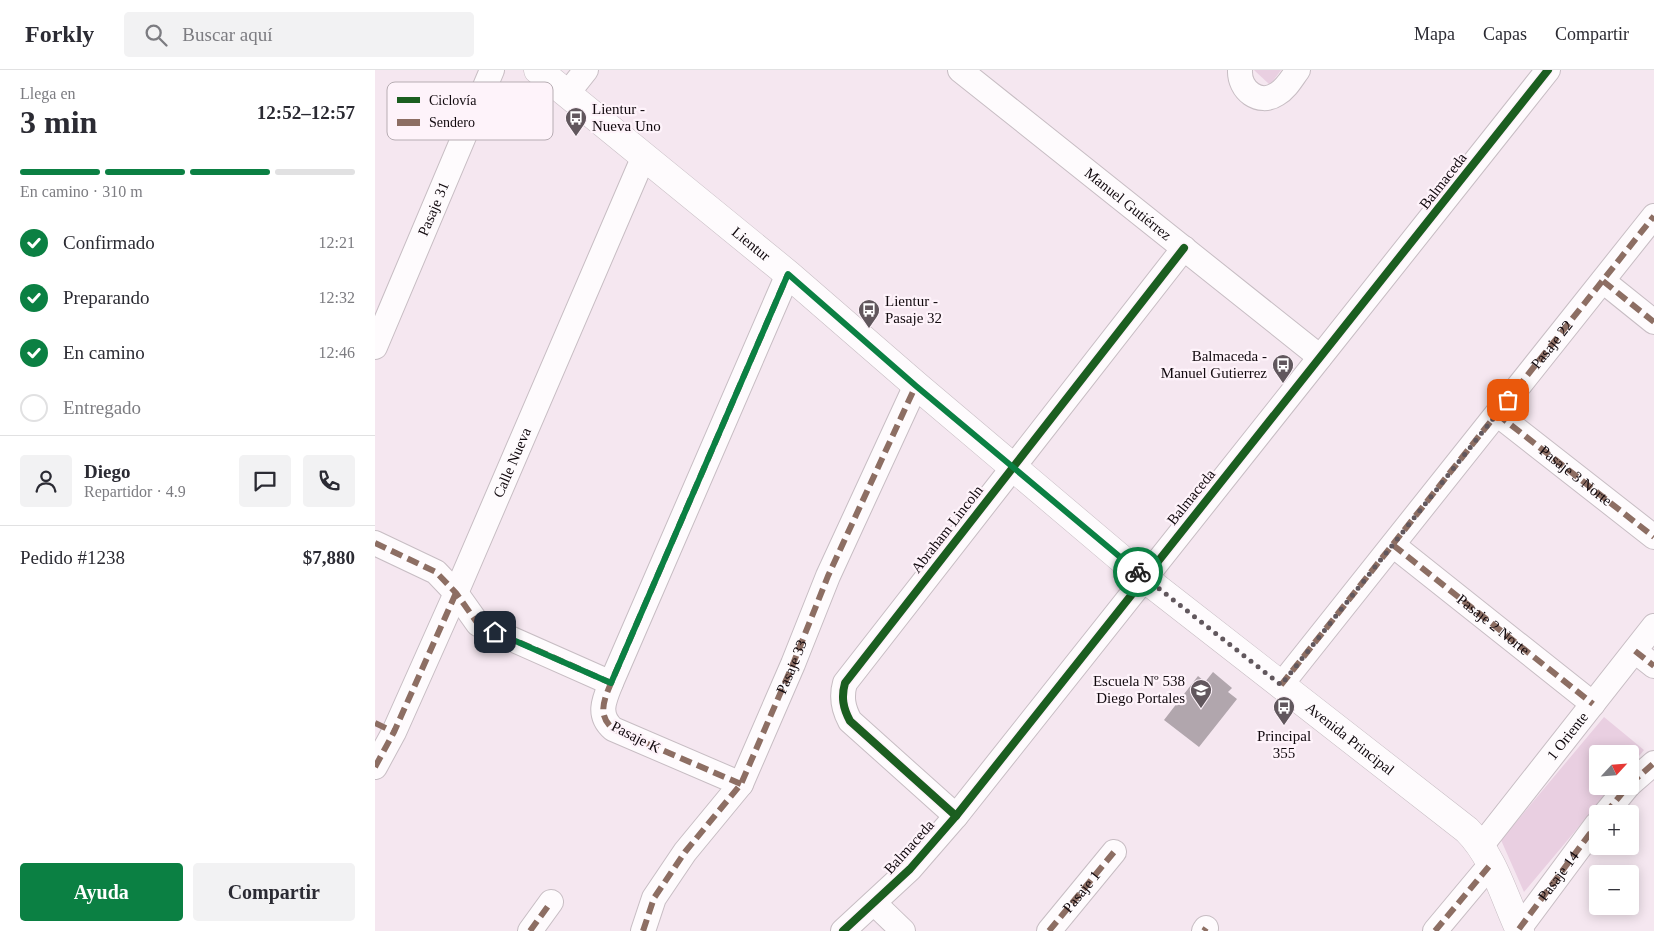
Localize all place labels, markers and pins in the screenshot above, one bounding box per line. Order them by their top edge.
place label: Lientur - Nueva Uno [592,101,661,134]
bus stop icon: Lientur - Nueva Uno [564,106,588,137]
place label: Lientur - Pasaje 32 [885,293,942,326]
bus stop icon: Lientur - Pasaje 32 [857,298,881,329]
place label: Balmaceda - Manuel Gutierrez [1161,348,1267,381]
bus stop icon: Balmaceda - Manuel Gutierrez [1271,353,1295,384]
pin [1487,379,1529,421]
pin [474,611,516,653]
place label: Escuela Nº 538 Diego Portales [1093,673,1185,706]
school or university icon: Escuela Nº 538 Diego Portales [1189,678,1213,709]
bus stop icon: Principal 355 [1272,695,1296,726]
place label: Principal 355 [1257,728,1311,761]

